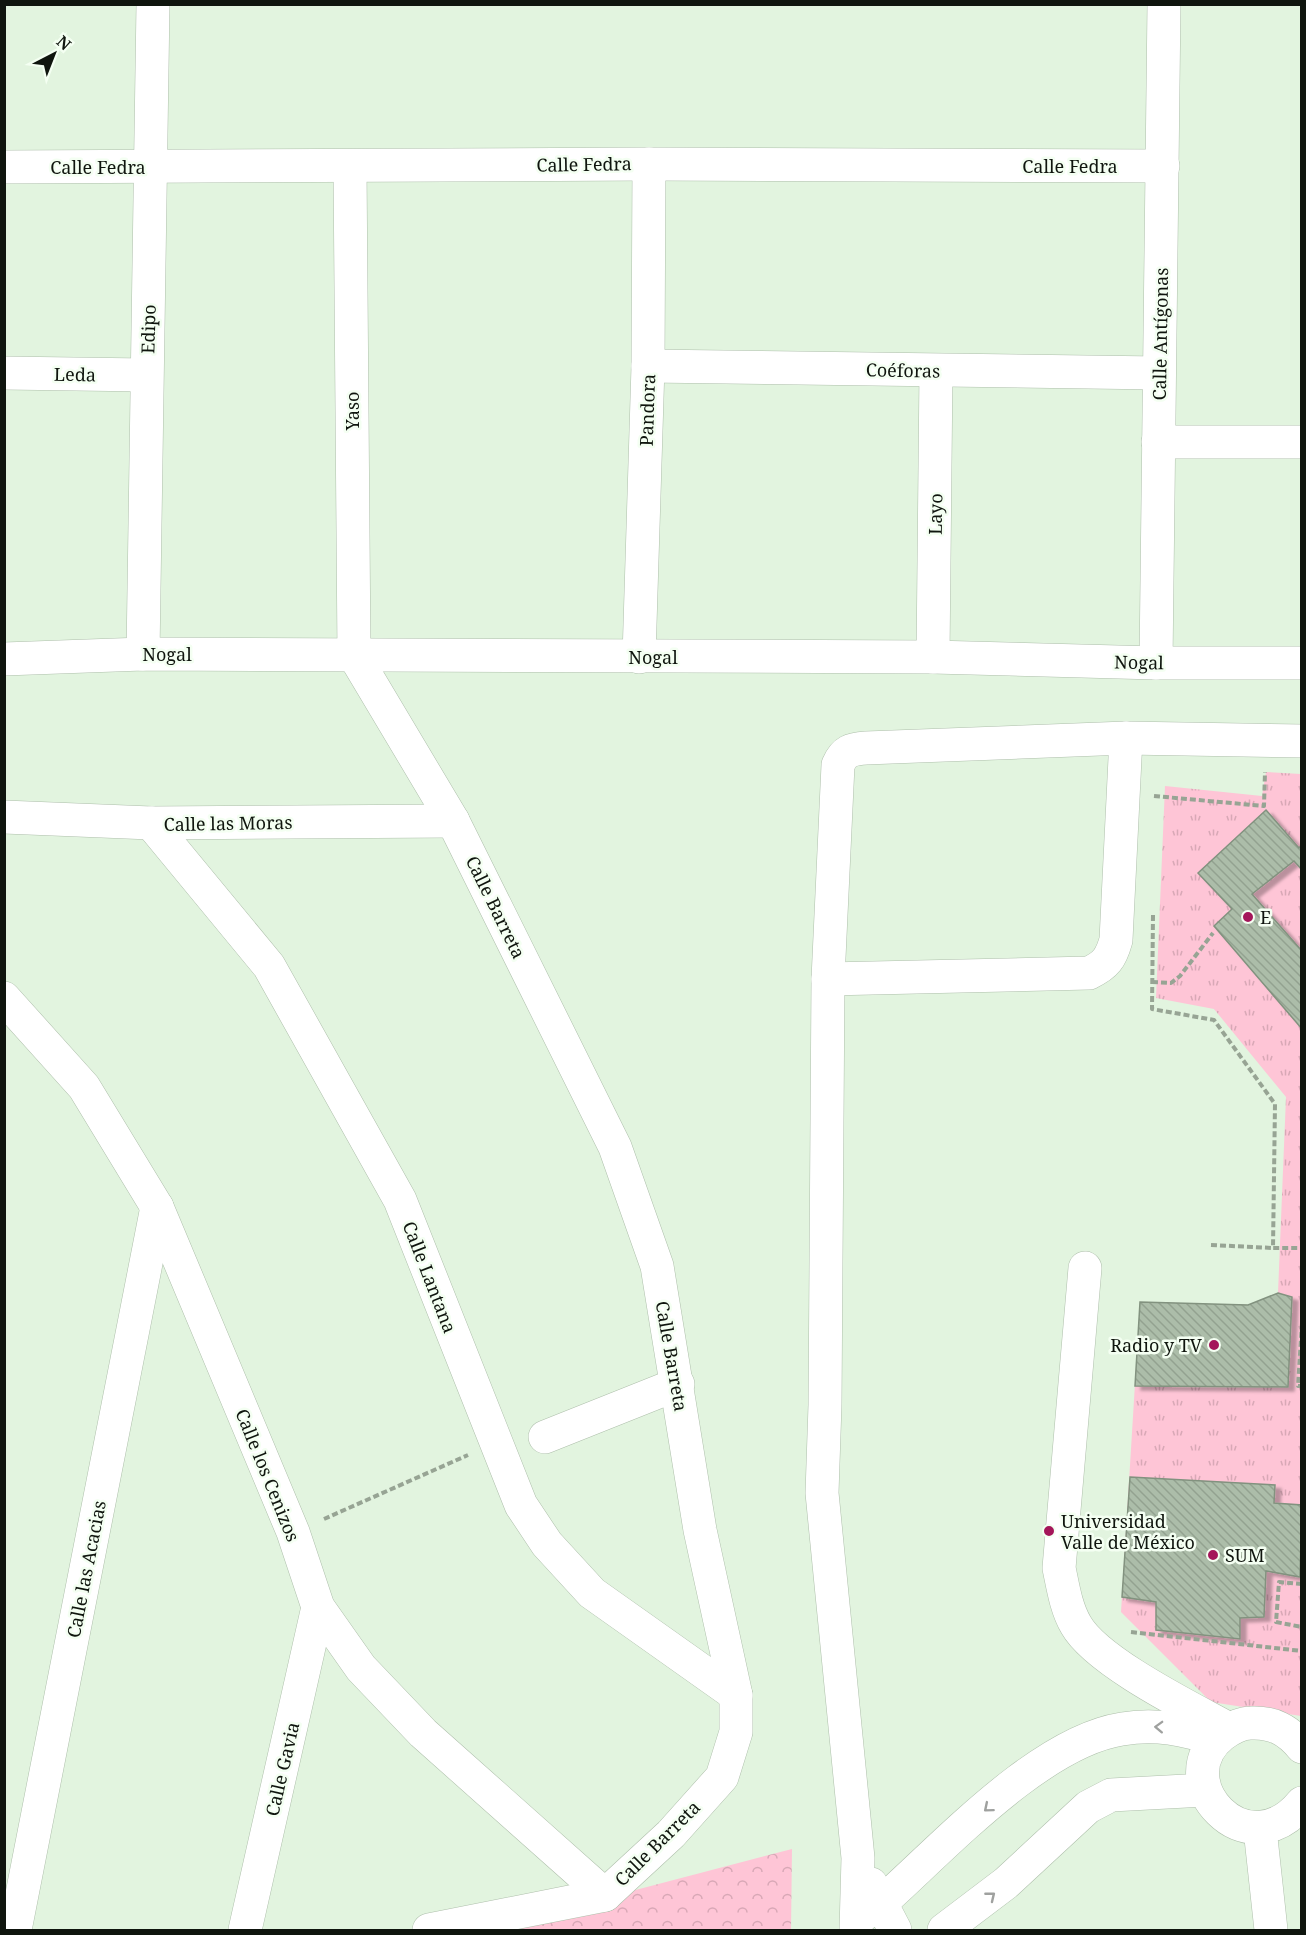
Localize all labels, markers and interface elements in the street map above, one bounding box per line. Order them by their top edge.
north arrow [24,24,84,84]
text: N [52,30,76,56]
street label: Calle Fedra [536,151,632,177]
street label: Calle Fedra [1022,154,1118,178]
street label: Calle Fedra [50,155,146,179]
street label: Calle Antígonas [1147,267,1173,401]
street label: Edipo [135,304,161,354]
street label: Coéforas [866,357,940,383]
street label: Leda [54,362,96,386]
street label: Pandora [634,373,660,447]
street label: Yaso [340,392,364,431]
street label: Layo [923,493,947,535]
street label: Nogal [142,642,192,666]
street label: Nogal [628,645,678,669]
street label: Nogal [1114,650,1164,674]
street label: Calle las Moras [163,810,293,836]
street label: Calle Barreta [461,852,531,962]
place label: E [1260,905,1271,929]
marker: E [1241,910,1255,924]
street label: Calle Lantana [398,1218,462,1336]
street label: Calle Barreta [650,1299,694,1413]
place label: Radio y TV [1110,1333,1203,1357]
marker: Radio y TV [1207,1338,1221,1352]
street label: Calle los Cenizos [230,1405,306,1545]
street label: Calle las Acacias [61,1498,111,1640]
place label: Universidad Valle de México [1061,1509,1195,1554]
marker: Universidad Valle de México [1042,1524,1056,1538]
place label: SUM [1225,1543,1265,1567]
marker: SUM [1206,1548,1220,1562]
street label: Calle Gavia [260,1720,304,1818]
one-way arrow [1155,1721,1164,1734]
street label: Calle Barreta [609,1795,705,1891]
one-way arrow [984,1801,995,1812]
one-way arrow [984,1892,995,1903]

